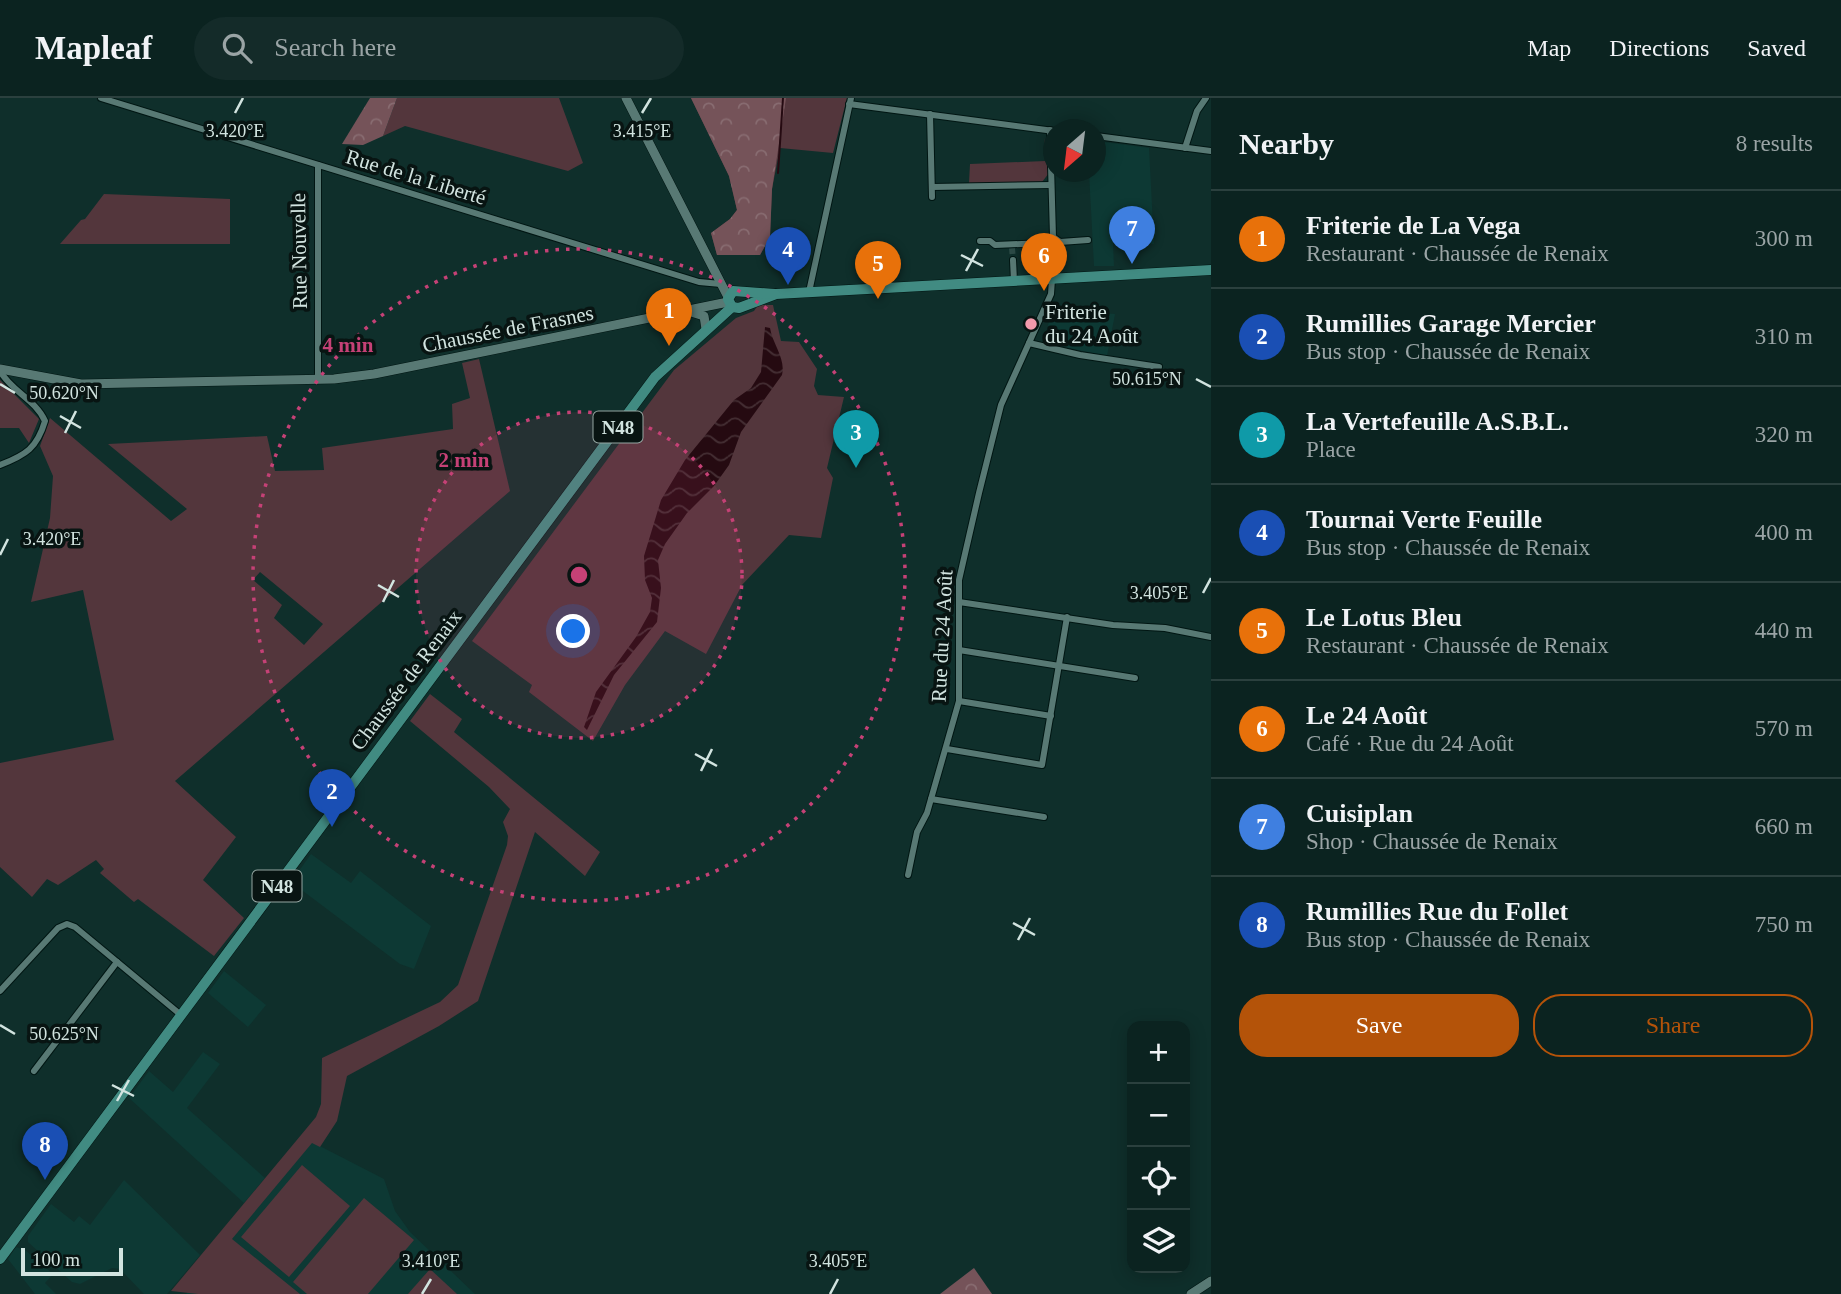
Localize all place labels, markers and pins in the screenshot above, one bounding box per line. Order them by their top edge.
pin: 7 [1109,206,1155,264]
pin: 4 [765,227,811,285]
pin: 6 [1021,233,1067,291]
pin: 5 [855,241,901,299]
pin: 1 [646,288,692,346]
place label: Friterie du 24 Août [1045,300,1139,348]
marker: Friterie du 24 Août [1023,316,1039,332]
pin: 3 [833,410,879,468]
centre of rings [567,563,591,587]
pin: 2 [309,769,355,827]
pin: 8 [22,1122,68,1180]

